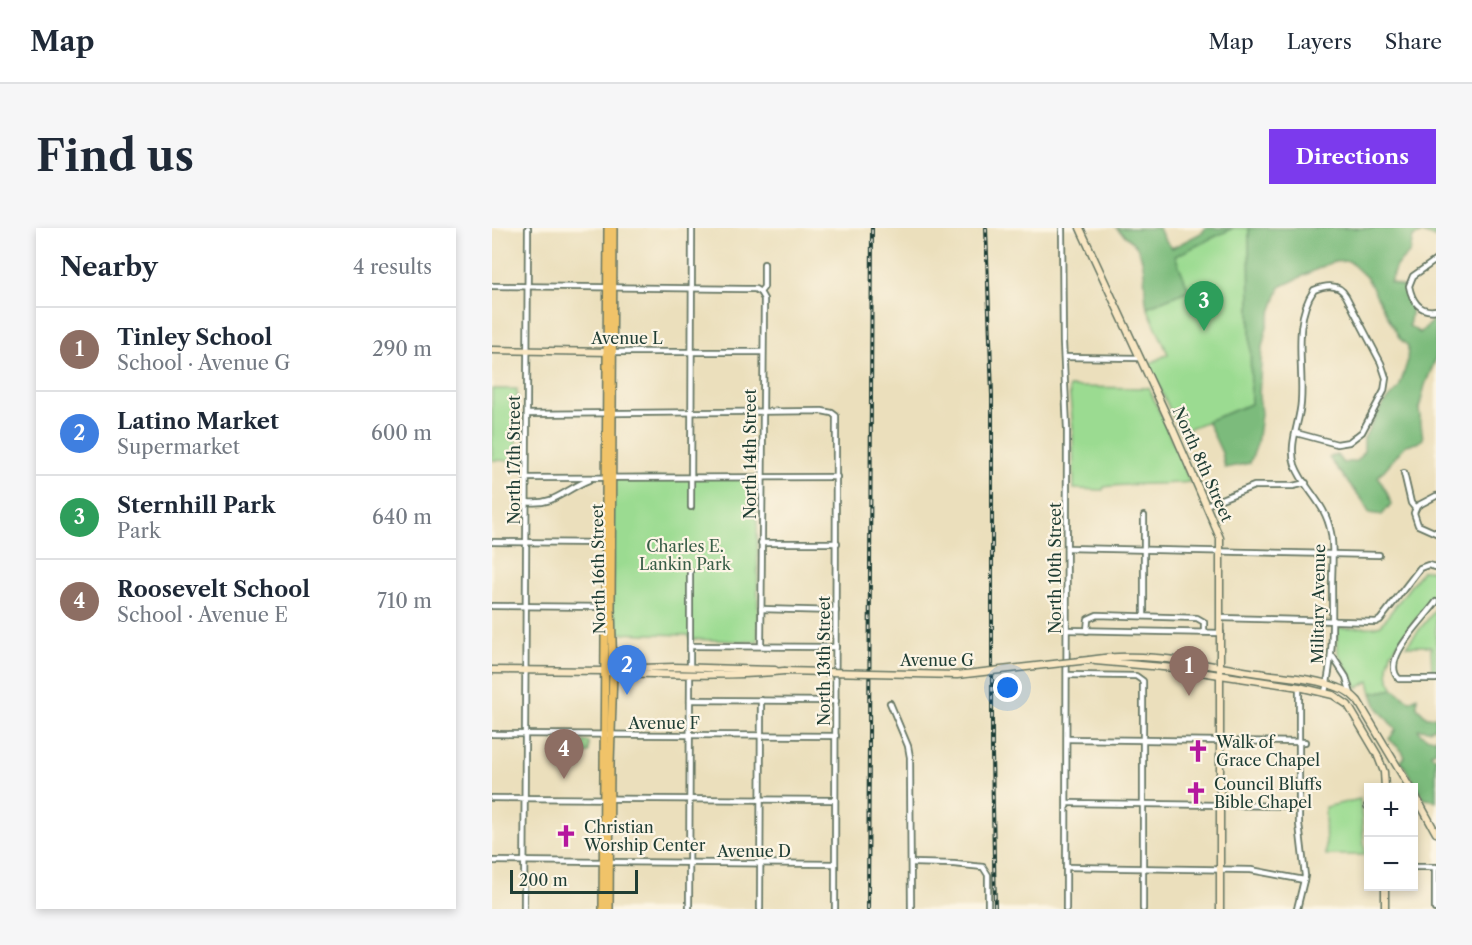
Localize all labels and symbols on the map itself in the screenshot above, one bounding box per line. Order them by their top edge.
pin: 3 [1184,282,1224,331]
street label: Avenue L [590,328,663,348]
street label: North 14th Street [740,388,760,519]
street label: North 17th Street [504,395,524,525]
street label: North 8th Street [1169,403,1238,525]
street label: North 10th Street [1045,502,1065,634]
street label: North 16th Street [587,503,609,635]
park label: Charles E. Lankin Park [639,536,732,574]
street label: Military Avenue [1307,544,1329,664]
street label: North 13th Street [814,596,834,726]
pin: 2 [608,646,646,695]
pin: 1 [1170,646,1208,696]
street label: Avenue G [899,650,974,670]
your location [993,673,1022,702]
street label: Avenue F [627,713,700,733]
pin: 4 [544,730,584,779]
place label: Walk of Grace Chapel [1215,732,1320,770]
church icon: Walk of Grace Chapel [1185,738,1211,764]
place label: Council Bluffs Bible Chapel [1214,774,1322,812]
church icon: Council Bluffs Bible Chapel [1183,780,1209,806]
place label: Christian Worship Center [583,817,706,855]
church icon: Christian Worship Center [553,823,579,849]
street label: Avenue D [716,841,791,861]
scale bar [510,867,638,894]

